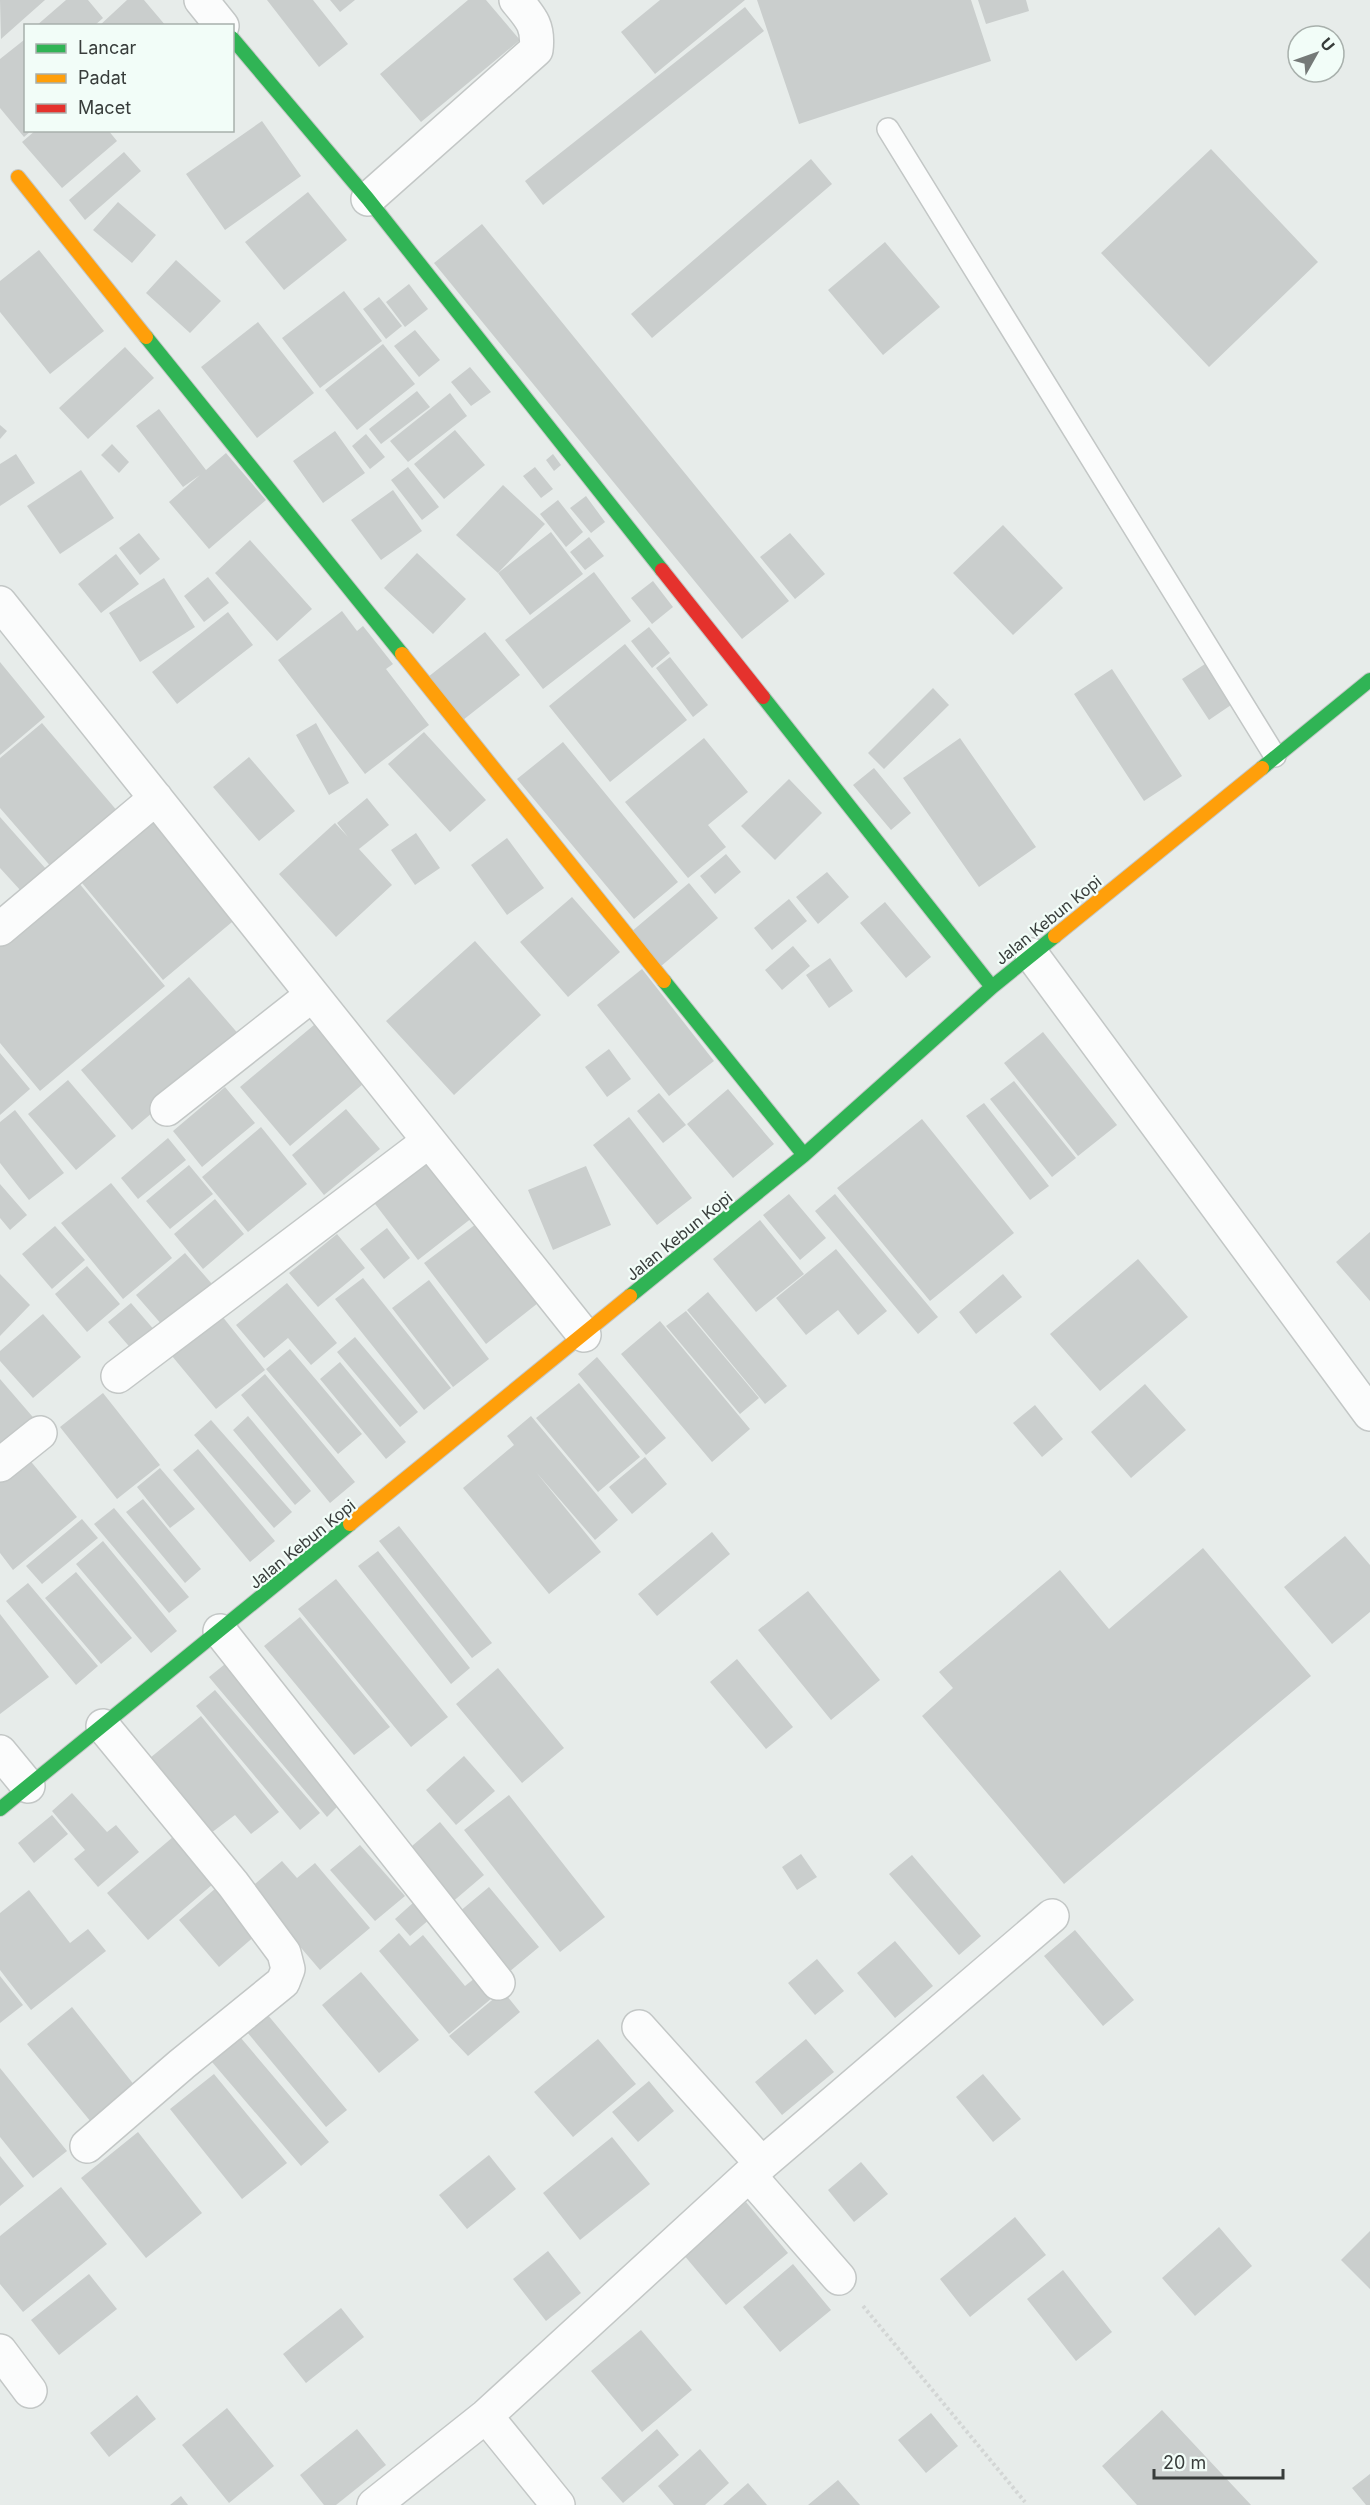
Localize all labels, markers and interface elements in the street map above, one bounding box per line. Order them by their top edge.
legend [24,24,234,132]
north arrow [1286,24,1346,84]
text: U [1316,33,1339,55]
text: Lancar [78,37,136,58]
text: Padat [78,67,127,88]
text: Macet [78,97,131,118]
street label: Jalan Kebun Kopi [991,871,1105,969]
street label: Jalan Kebun Kopi [622,1187,736,1285]
street label: Jalan Kebun Kopi [245,1495,359,1593]
scale bar [1154,2442,1283,2480]
text: 20 m [1163,2452,1206,2473]

